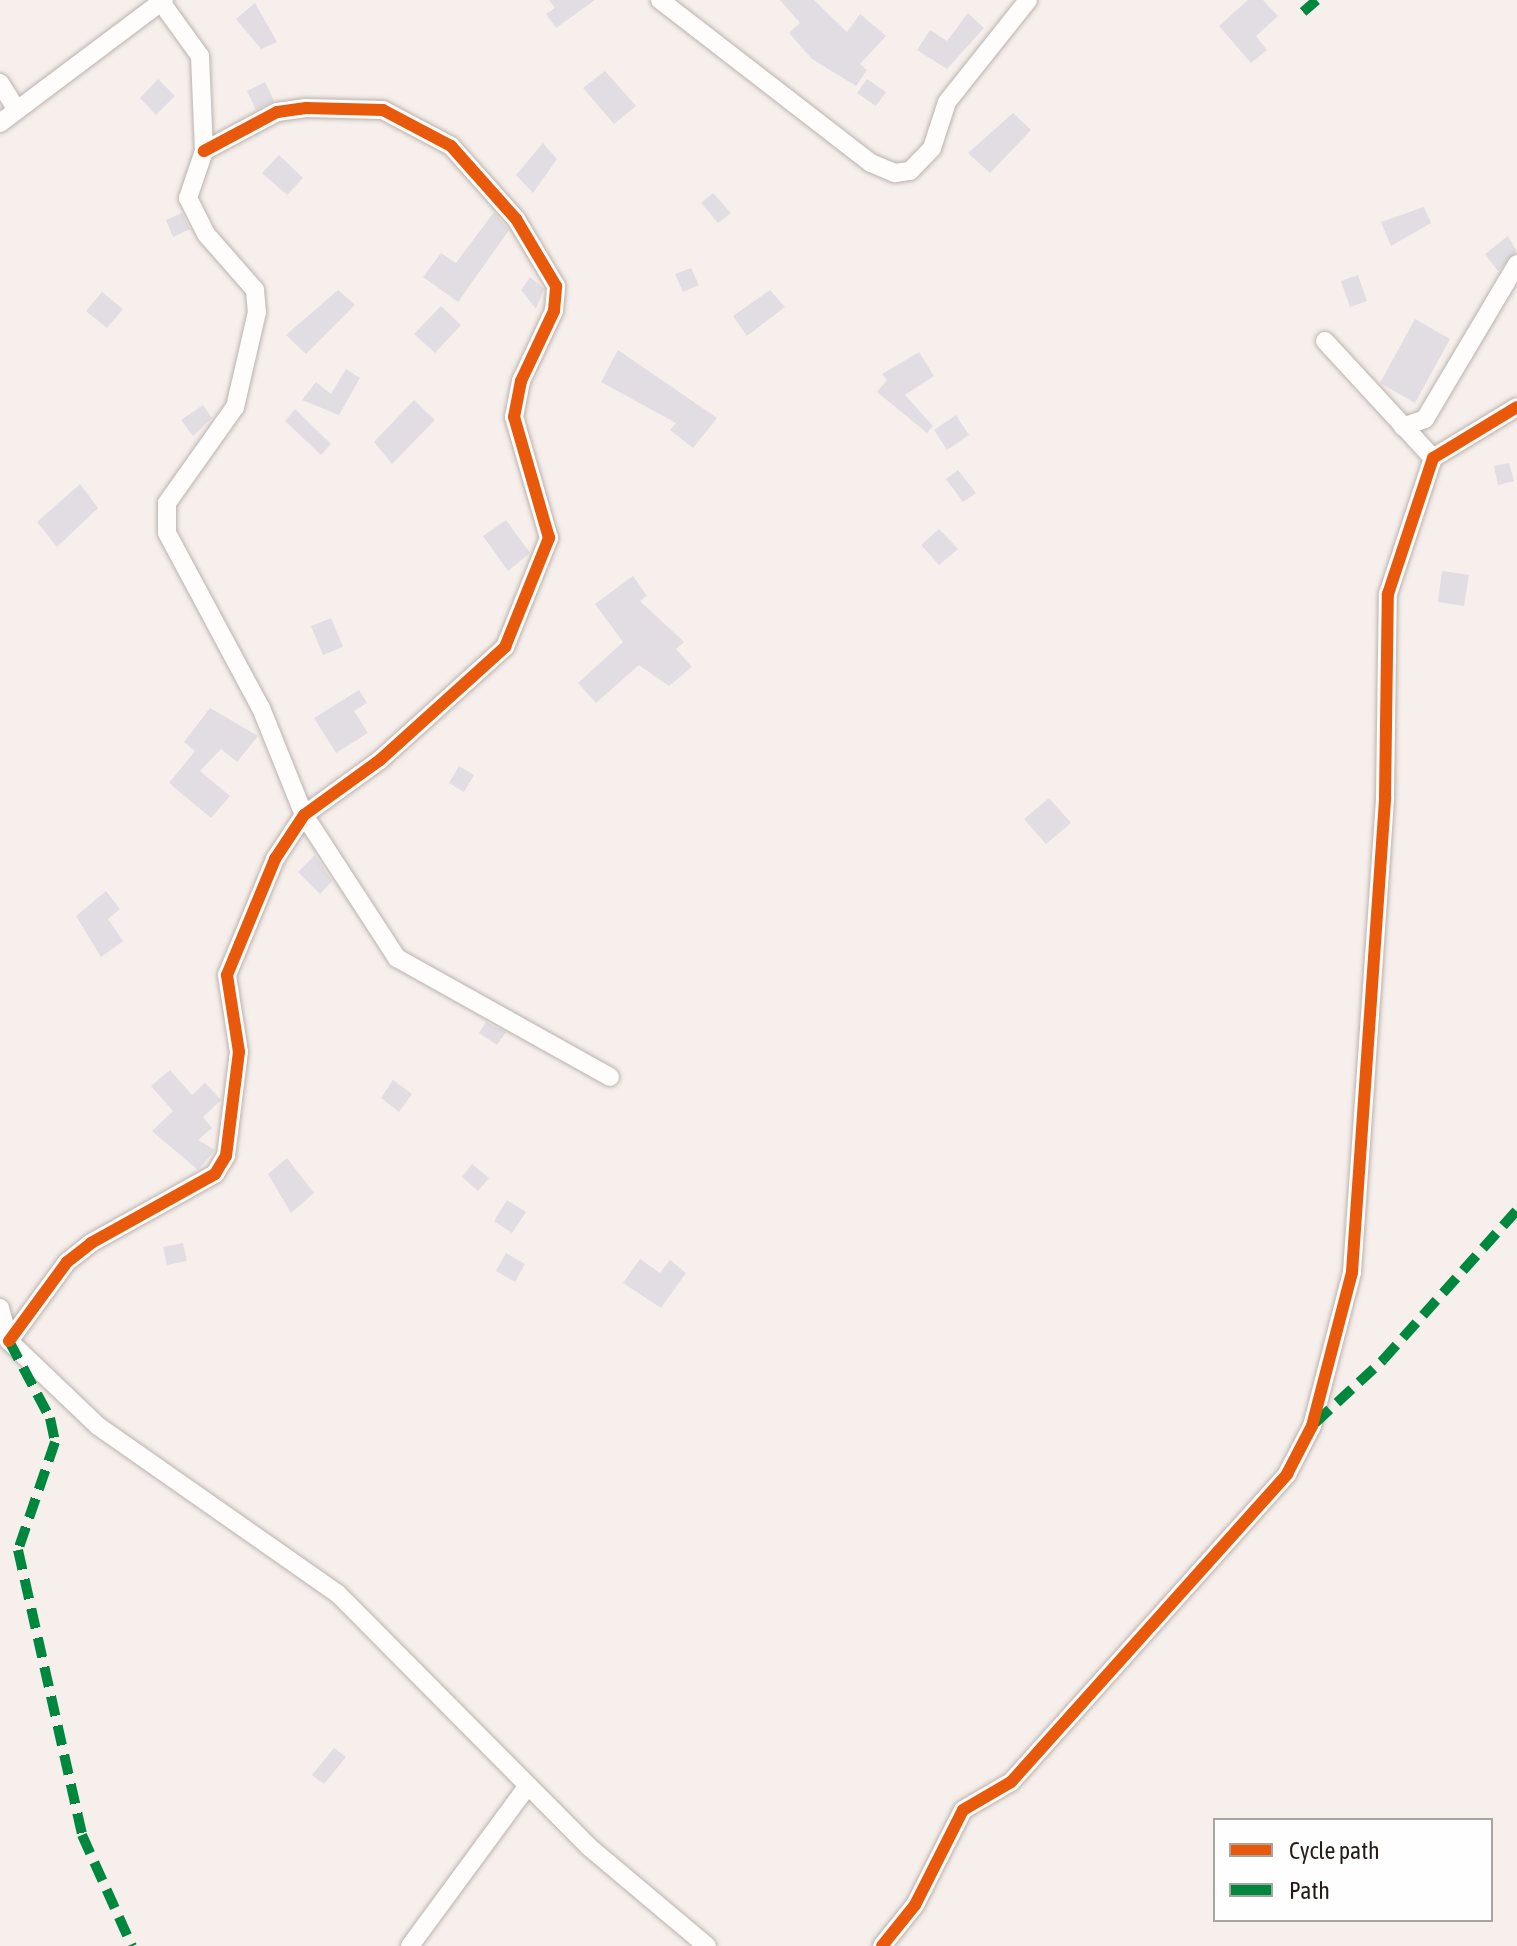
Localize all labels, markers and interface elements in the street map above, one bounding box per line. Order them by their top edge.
legend [1213,1818,1493,1922]
text: Cycle path [1289,1837,1380,1864]
text: Path [1289,1877,1330,1904]

